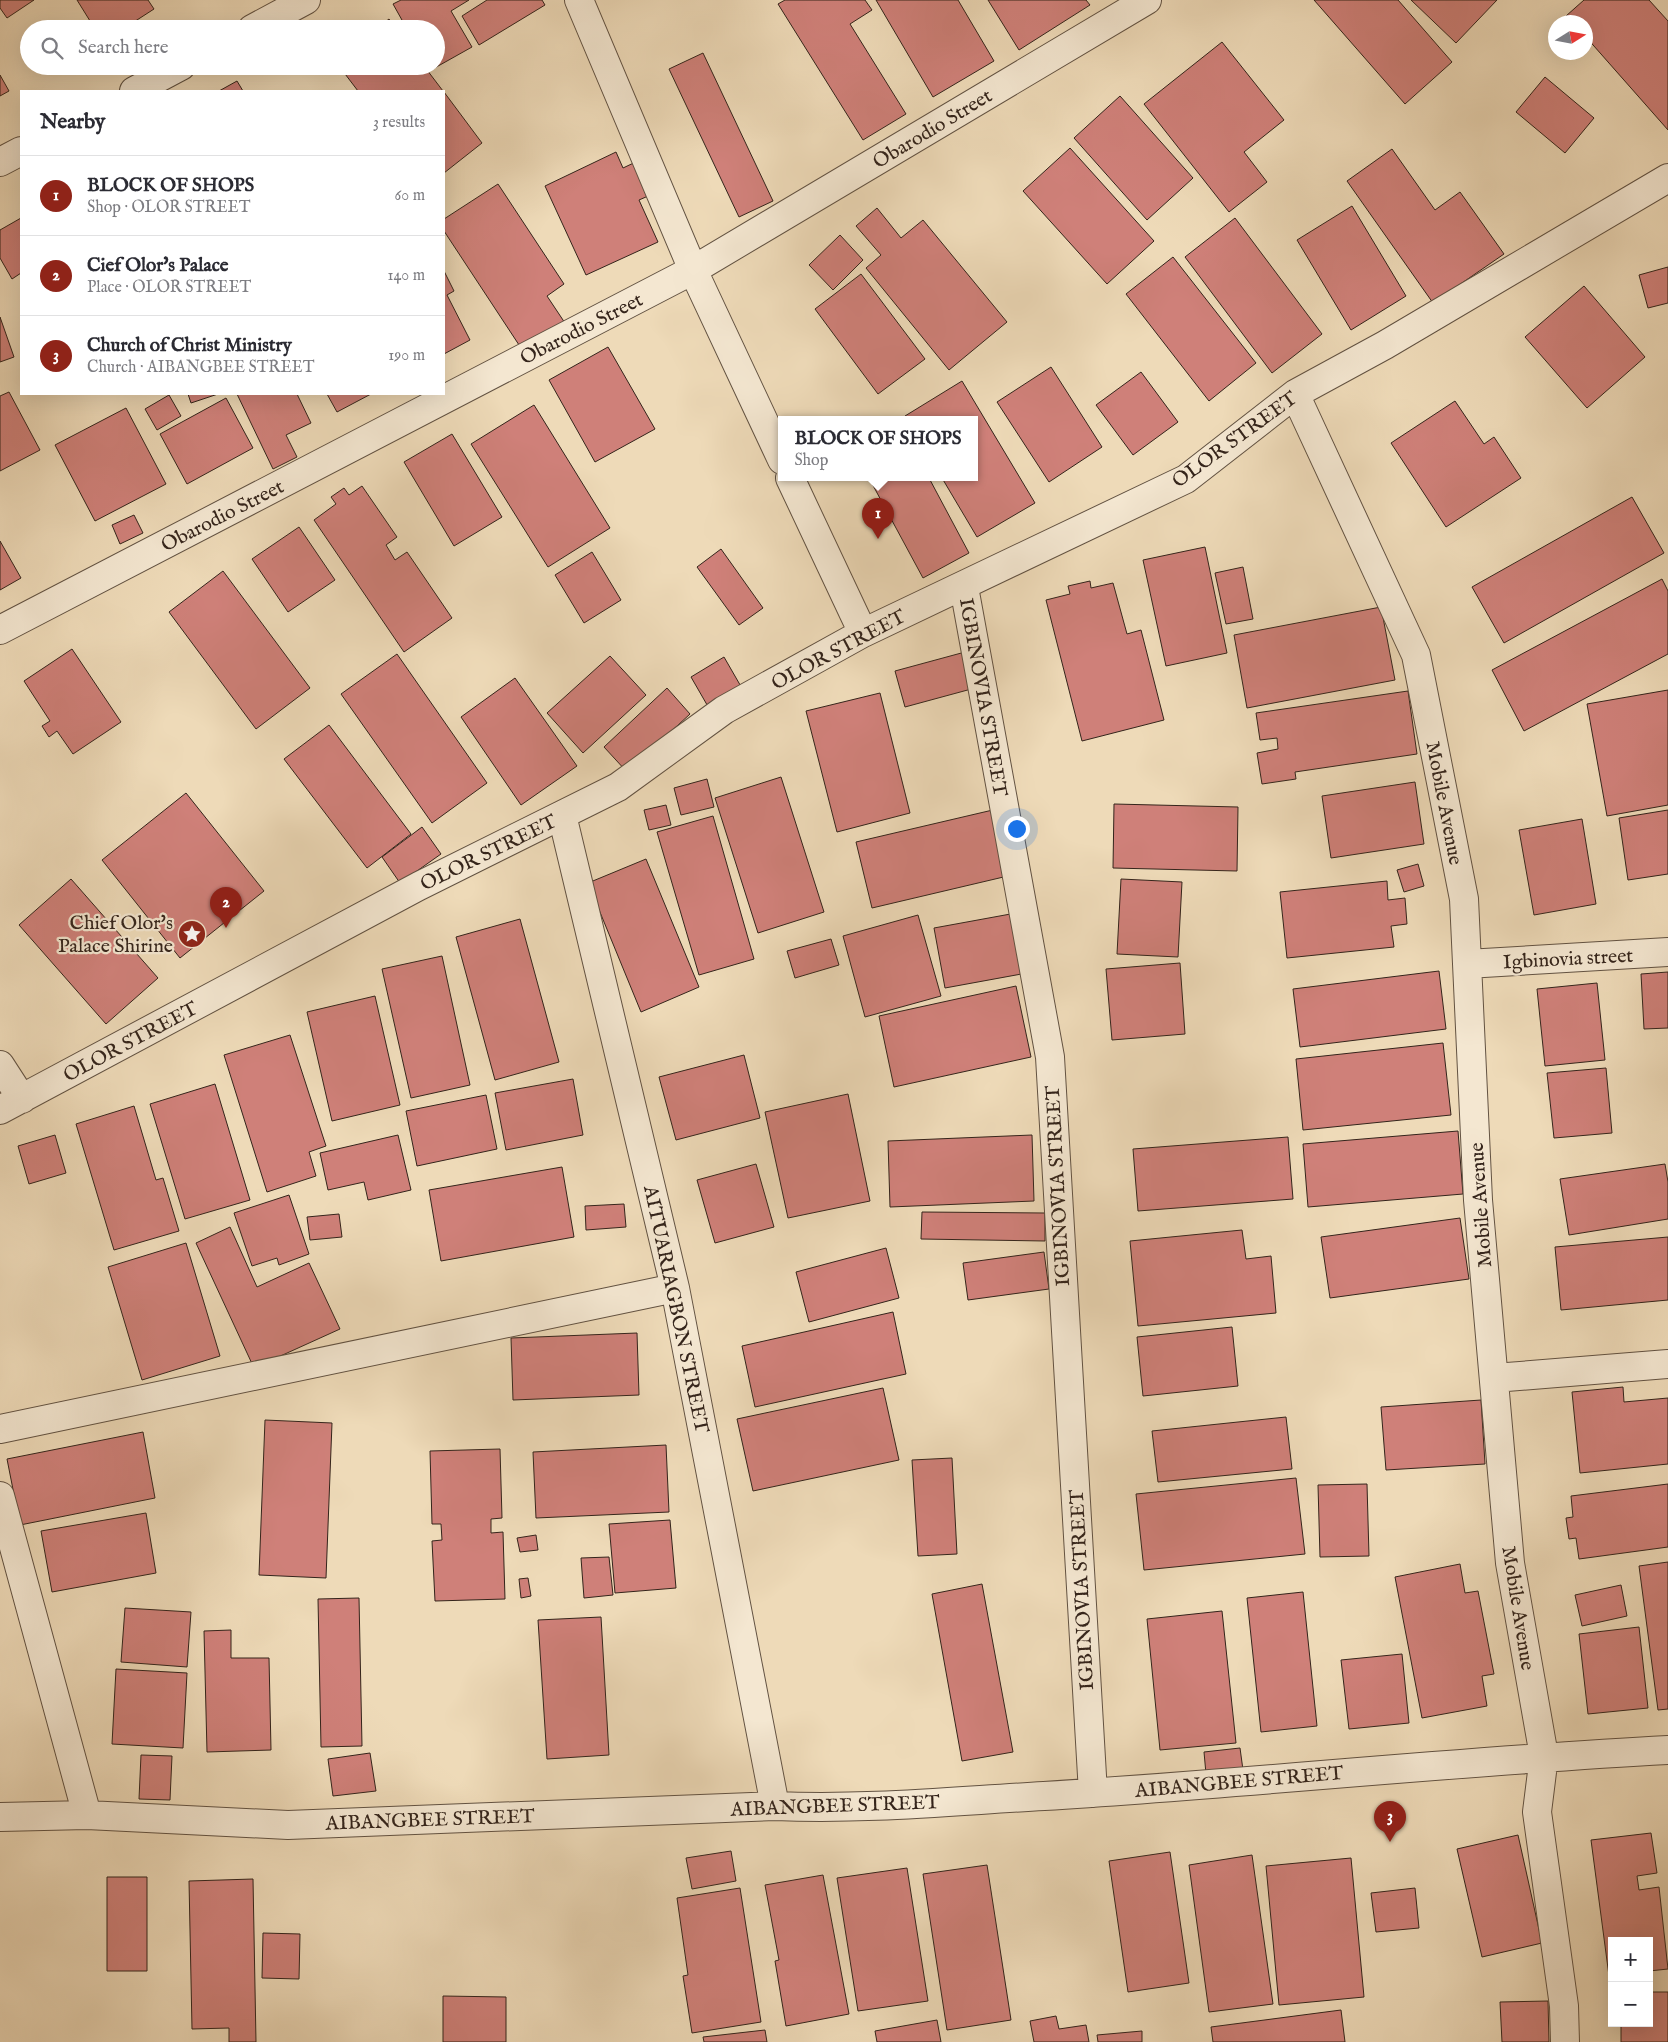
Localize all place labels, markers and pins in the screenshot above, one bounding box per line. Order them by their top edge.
pin: 1 [862,498,894,539]
pin: 2 [210,887,242,928]
place label: Chief Olor's Palace Shirine [58,911,173,959]
place icon: Chief Olor's Palace Shirine [177,919,207,949]
pin: 3 [1374,1801,1406,1842]

